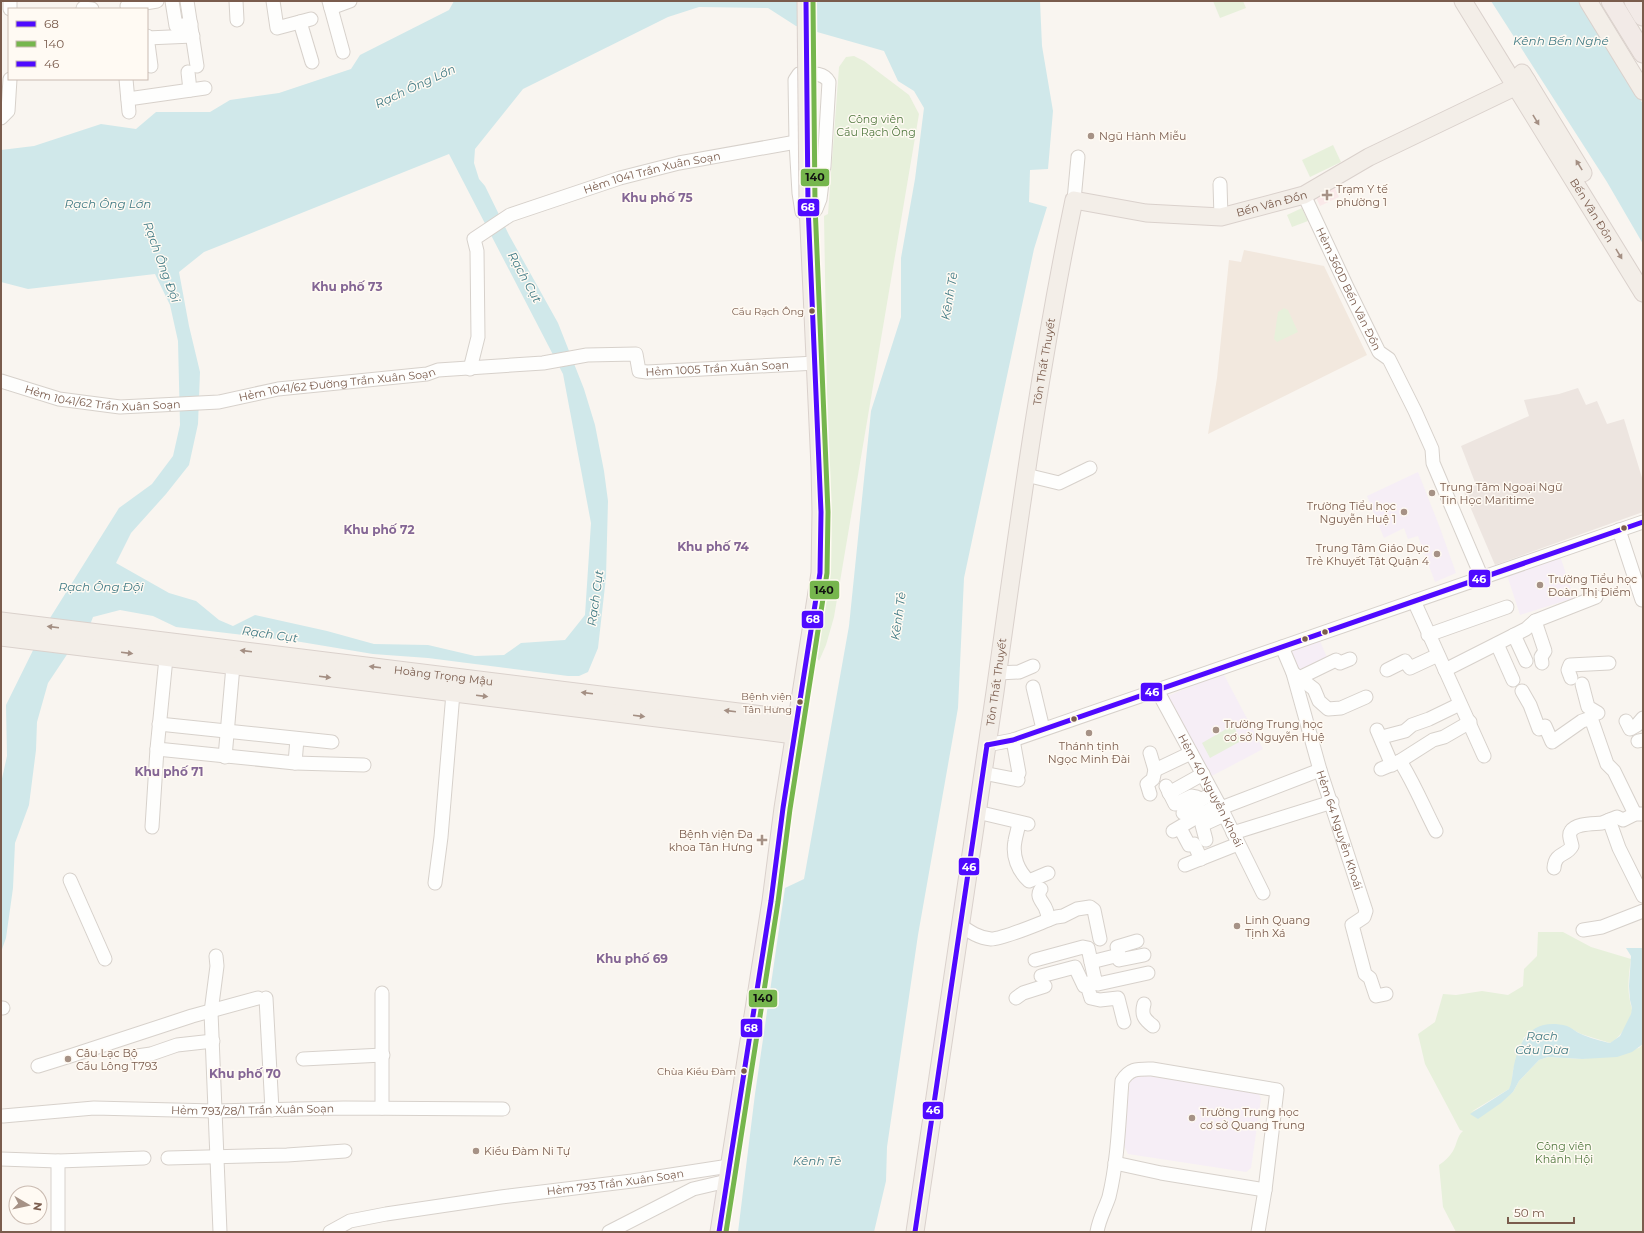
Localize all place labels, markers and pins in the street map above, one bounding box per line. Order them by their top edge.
place label: Ngũ Hành Miễu [1099,129,1186,143]
marker: Ngũ Hành Miễu [1086,131,1096,141]
place label: Trạm Y tế phường 1 [1336,182,1388,209]
marker: Trạm Y tế phường 1 [1321,189,1333,201]
place label: Cầu Rạch Ông [732,305,804,318]
marker: Cầu Rạch Ông [807,306,817,316]
place label: Trung Tâm Ngoại Ngữ Tin Học Maritime [1440,480,1563,507]
marker: Trung Tâm Ngoại Ngữ Tin Học Maritime [1427,488,1437,498]
place label: Trường Tiểu học Nguyễn Huệ 1 [1307,499,1396,526]
marker: Trường Tiểu học Nguyễn Huệ 1 [1399,507,1409,517]
unlabelled marker [1619,523,1629,533]
place label: Trung Tâm Giáo Dục Trẻ Khuyết Tật Quận 4 [1306,541,1430,568]
marker: Trung Tâm Giáo Dục Trẻ Khuyết Tật Quận 4 [1432,549,1442,559]
place label: Trường Tiểu học Đoàn Thị Điểm [1548,572,1637,599]
marker: Trường Tiểu học Đoàn Thị Điểm [1535,580,1545,590]
unlabelled marker [1320,627,1330,637]
unlabelled marker [1300,634,1310,644]
place label: Bệnh viện Tân Hưng [741,690,792,716]
marker: Bệnh viện Tân Hưng [795,697,805,707]
unlabelled marker [1069,714,1079,724]
place label: Trường Trung học cơ sở Nguyễn Huệ [1224,717,1325,744]
marker: Trường Trung học cơ sở Nguyễn Huệ [1211,725,1221,735]
marker: Thánh tịnh Ngọc Minh Đài [1084,728,1094,738]
place label: Thánh tịnh Ngọc Minh Đài [1048,739,1130,766]
place label: Bệnh viện Đa khoa Tân Hưng [669,827,753,854]
marker: Bệnh viện Đa khoa Tân Hưng [756,834,768,846]
place label: Linh Quang Tịnh Xá [1245,913,1310,940]
marker: Linh Quang Tịnh Xá [1232,921,1242,931]
place label: Câu Lạc Bộ Cầu Lông T793 [76,1046,157,1073]
marker: Câu Lạc Bộ Cầu Lông T793 [63,1054,73,1064]
place label: Chùa Kiều Đàm [657,1065,736,1078]
marker: Chùa Kiều Đàm [739,1066,749,1076]
place label: Trường Trung học cơ sở Quang Trung [1200,1105,1305,1132]
marker: Trường Trung học cơ sở Quang Trung [1187,1113,1197,1123]
place label: Kiều Đàm Ni Tự [484,1144,571,1158]
marker: Kiều Đàm Ni Tự [471,1146,481,1156]

